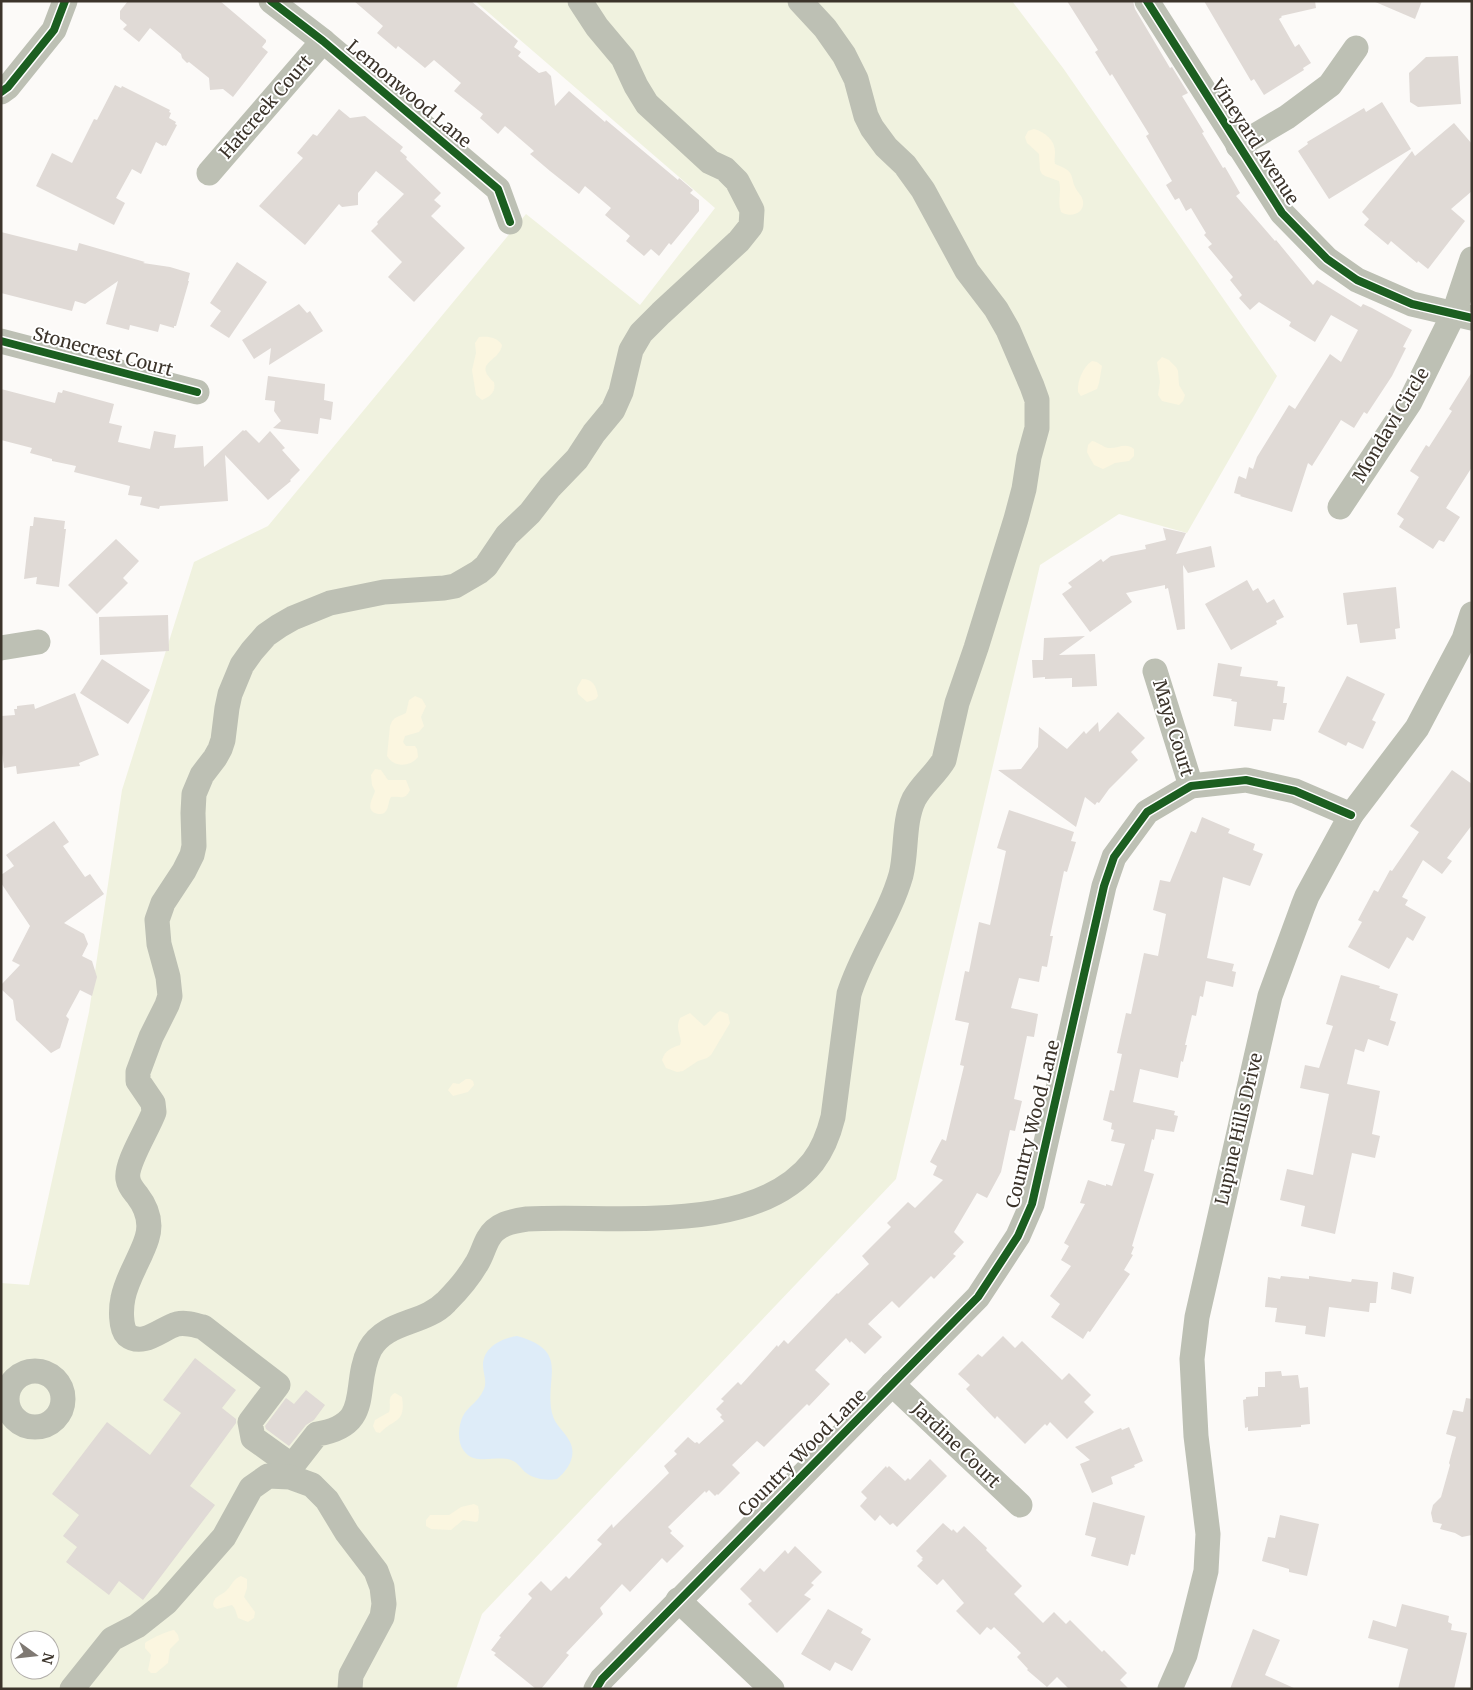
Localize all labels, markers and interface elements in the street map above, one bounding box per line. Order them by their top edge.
street label: Lemonwood Lane [342,35,476,152]
street label: Hatcreek Court [214,50,317,163]
street label: Vineyard Avenue [1206,74,1305,209]
street label: Stonecrest Court [31,322,176,381]
street label: Mondavi Circle [1347,363,1434,486]
street label: Maya Court [1148,677,1199,779]
street label: Country Wood Lane [1001,1038,1064,1210]
street label: Lupine Hills Drive [1210,1051,1267,1207]
street label: Country Wood Lane [733,1384,871,1522]
street label: Jardine Court [907,1396,1005,1493]
north arrow [10,1630,60,1680]
text: N [37,1651,58,1666]

